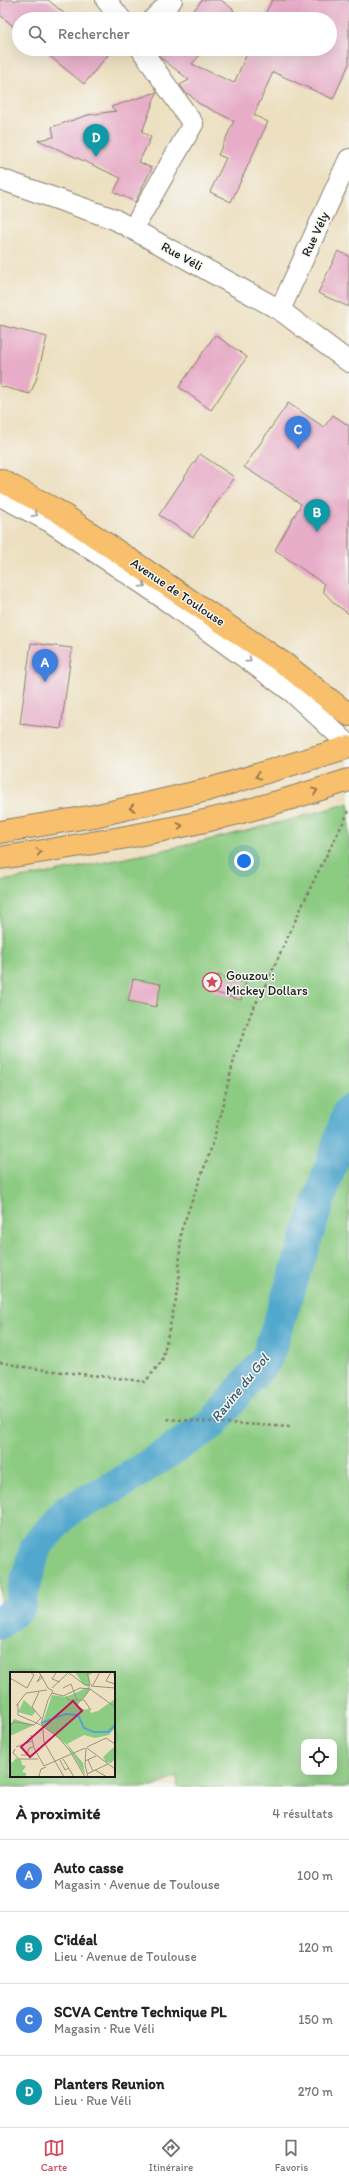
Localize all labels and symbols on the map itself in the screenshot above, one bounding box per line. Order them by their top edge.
pin: D [83,124,109,157]
street label: Rue Vély [298,209,332,259]
street label: Rue Véli [159,239,205,273]
pin: C [285,416,311,449]
pin: B [304,499,330,532]
one-way arrow [30,509,38,516]
street label: Avenue de Toulouse [128,555,228,629]
one-way arrow [139,580,146,587]
pin: A [32,649,58,682]
one-way arrow [245,656,252,663]
one-way arrow [255,771,262,780]
one-way arrow [311,787,318,796]
one-way arrow [129,803,135,811]
one-way arrow [177,823,183,831]
one-way arrow [35,848,42,857]
your location [234,851,254,871]
place label: Gouzou : Mickey Dollars [226,968,308,998]
place icon: Gouzou : Mickey Dollars [201,971,223,993]
water label: Ravine du Gol [207,1350,273,1425]
inset map [10,1672,115,1777]

